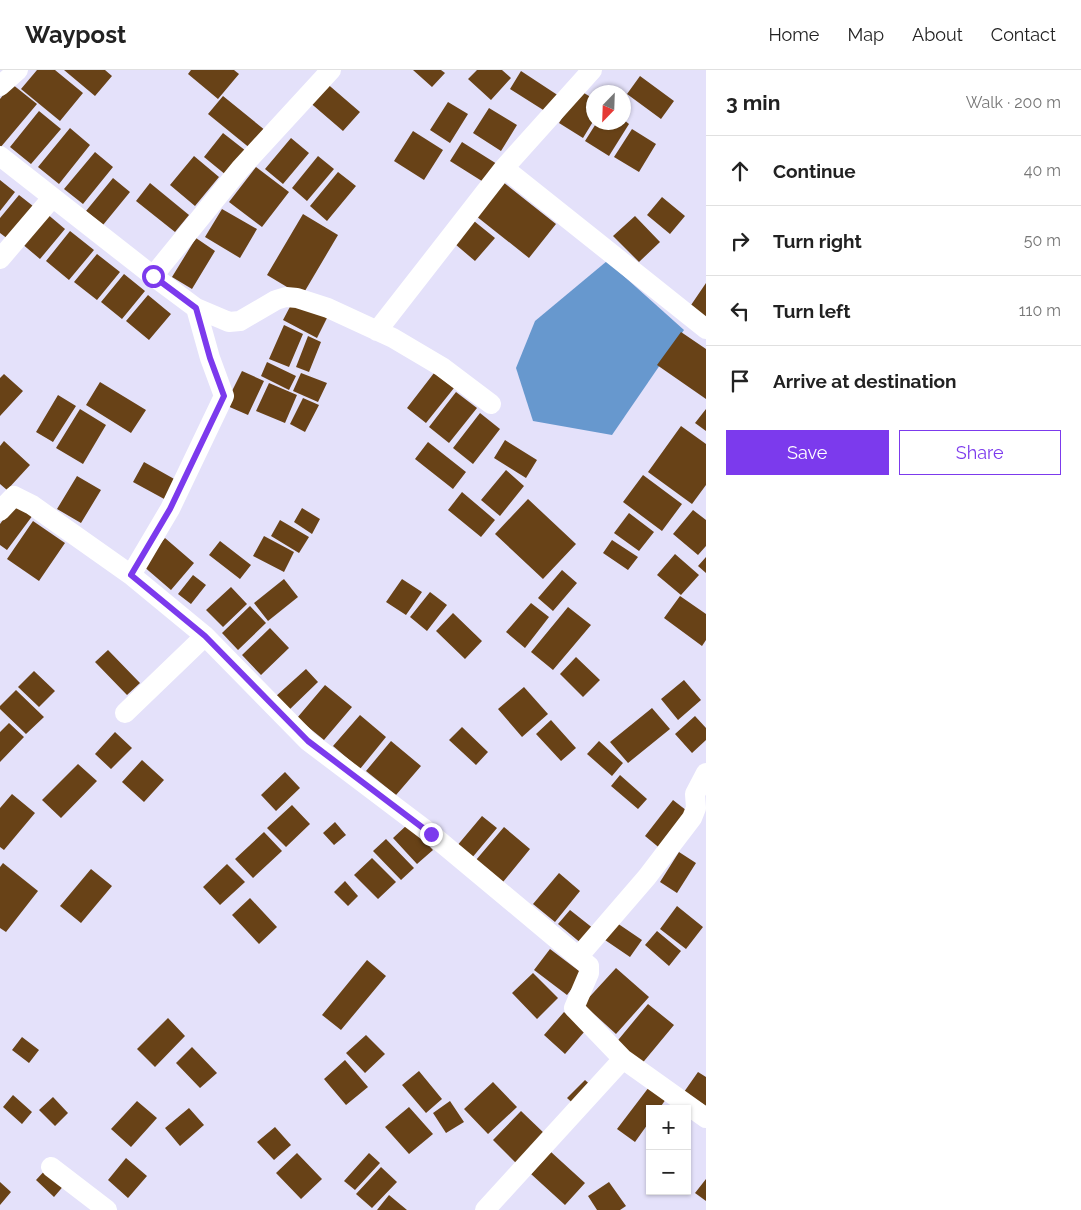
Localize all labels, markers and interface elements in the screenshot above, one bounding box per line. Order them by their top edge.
text: Waypost [25,20,126,49]
text: Home [768,24,819,45]
text: Map [847,24,884,45]
text: About [912,24,963,45]
text: Contact [991,24,1056,45]
north arrow [586,85,631,130]
text: 3 min [726,90,780,115]
text: Walk · 200 m [966,93,1061,112]
icon: ahead [726,157,754,185]
text: Continue [773,160,856,182]
text: 40 m [1024,161,1061,180]
icon: right [726,227,754,255]
text: Turn right [773,230,862,252]
text: 50 m [1024,231,1061,250]
route start [142,265,165,288]
icon: left [726,297,754,325]
text: Turn left [773,300,850,322]
text: 110 m [1019,301,1061,320]
icon: arrive [726,367,754,395]
text: Arrive at destination [773,370,957,392]
button: Save [726,430,889,475]
button: Share [899,430,1061,475]
route end [420,823,443,846]
map controls [646,1105,691,1195]
button: + [646,1105,691,1150]
button: − [646,1150,691,1195]

